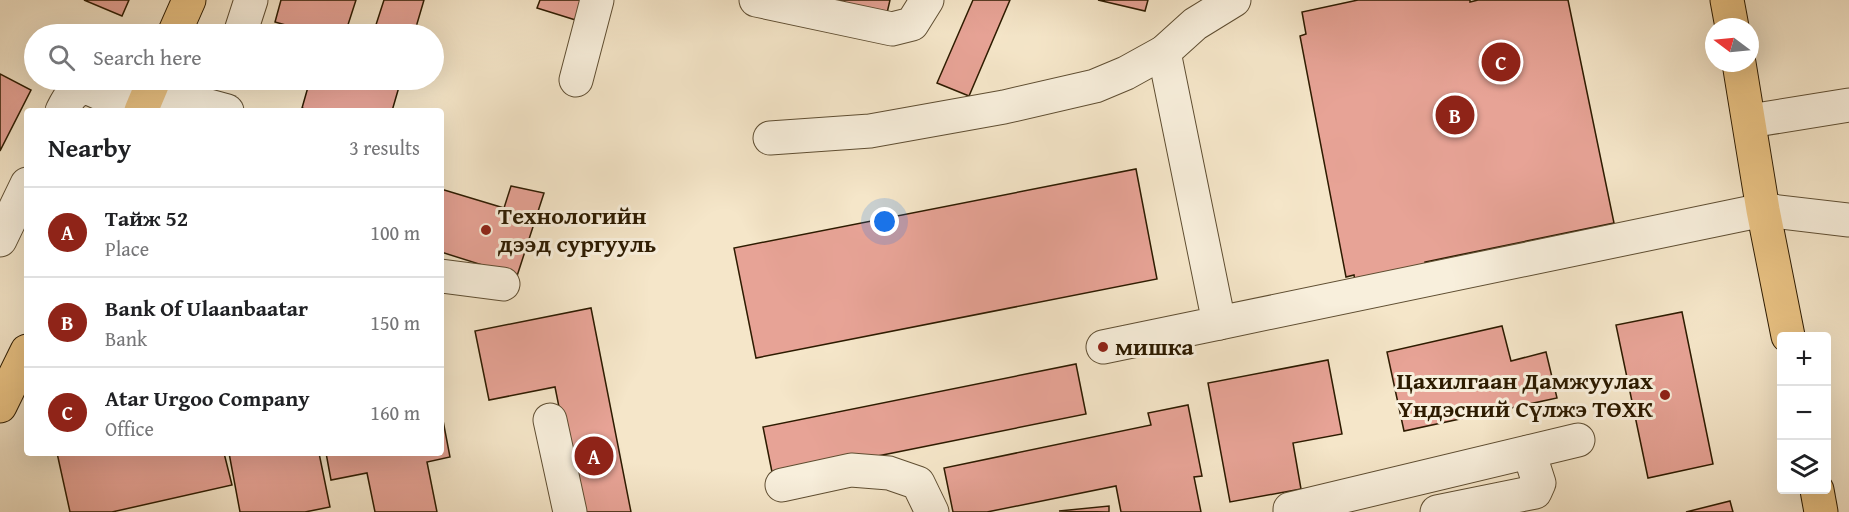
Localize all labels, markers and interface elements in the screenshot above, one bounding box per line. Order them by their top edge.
north arrow [1705,18,1759,72]
search box [24,24,444,90]
pin: C [1482,40,1520,84]
icon: search [45,41,78,74]
text: Search here [93,41,202,73]
pin: B [1436,92,1474,138]
text: Nearby [48,128,131,167]
text: 3 results [349,133,420,162]
place label: Технологийн дээд сургууль [498,198,656,261]
text: Тайж 52 [105,202,188,234]
your location [870,207,899,236]
text: A [61,218,74,247]
text: 100 m [370,218,420,247]
marker: Технологийн дээд сургууль [479,223,493,237]
text: Place [105,234,149,263]
text: Bank Of Ulaanbaatar [105,292,308,324]
text: B [61,308,74,337]
text: 150 m [370,308,420,337]
text: Bank [105,324,147,353]
place label: мишка [1115,329,1195,364]
map controls [1777,332,1831,494]
button: + [1777,332,1831,386]
marker: мишка [1096,340,1110,354]
place label: Цахилгаан Дамжуулах Үндэсний Сүлжэ ТӨХК [1396,363,1653,426]
text: Atar Urgoo Company [105,382,309,414]
button: − [1777,386,1831,440]
marker: Цахилгаан Дамжуулах Үндэсний Сүлжэ ТӨХК [1658,388,1672,402]
text: C [62,398,73,427]
text: 160 m [370,398,420,427]
text: Office [105,414,154,443]
pin: A [574,434,614,478]
button: layers [1777,440,1831,494]

